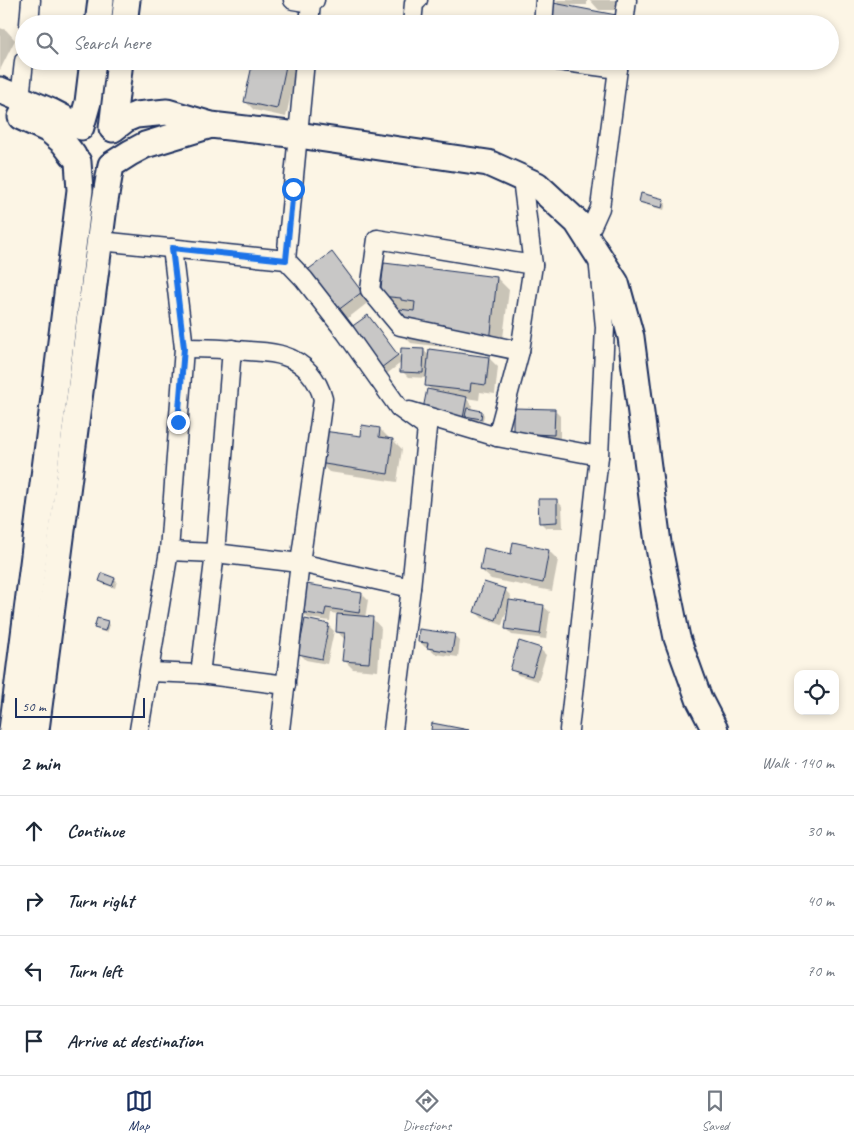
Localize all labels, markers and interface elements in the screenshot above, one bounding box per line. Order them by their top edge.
search box [15,15,839,70]
icon: search [33,29,61,57]
text: Search here [73,31,150,55]
route start [282,178,305,201]
route end [167,411,190,434]
map controls [794,670,839,715]
button: locate [794,670,839,715]
scale bar [15,695,145,718]
text: 50 m [22,698,46,715]
text: 2 min [20,750,60,776]
text: Walk · 140 m [762,753,834,773]
icon: ahead [20,817,48,845]
text: Continue [67,819,124,843]
text: 30 m [807,821,834,841]
icon: right [20,887,48,915]
text: Turn right [67,889,134,913]
text: 40 m [807,891,834,911]
icon: left [20,957,48,985]
text: Turn left [67,959,122,983]
text: 70 m [807,961,834,981]
icon: arrive [20,1027,48,1055]
text: Arrive at destination [67,1029,203,1053]
tab: Map [125,1087,153,1134]
tab: Directions [403,1087,451,1134]
tab: Saved [701,1087,729,1134]

